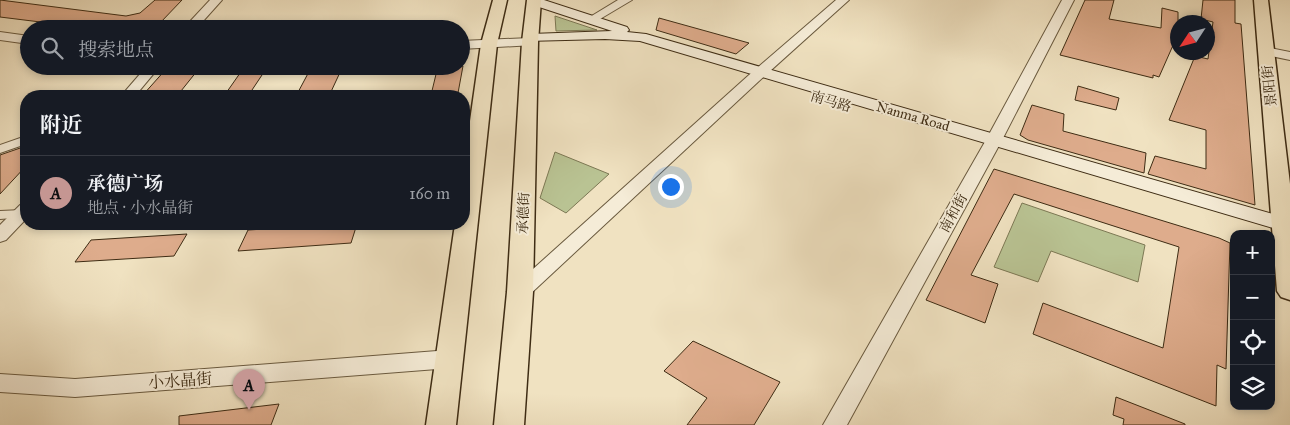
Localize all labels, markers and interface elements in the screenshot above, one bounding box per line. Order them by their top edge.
north arrow [1170,15,1215,60]
search box [20,20,470,75]
icon: search [38,34,66,62]
text: 搜索地点 [78,38,154,61]
street label: 景阳街 [1259,64,1280,108]
street label: 南马路 [808,87,853,116]
street label: Nanma Road [874,98,952,135]
text: 附近 [40,112,82,138]
text: 承德广场 [87,172,163,195]
your location [658,174,684,200]
text: A [51,184,61,203]
text: 160 m [409,184,450,203]
street label: 南和街 [936,191,971,236]
street label: 承德街 [514,192,533,234]
text: 地点 · 小水晶街 [87,198,193,217]
map controls [1230,230,1275,410]
button: + [1230,230,1275,275]
button: − [1230,275,1275,320]
button: locate [1230,320,1275,365]
button: layers [1230,365,1275,410]
street label: 小水晶街 [147,369,213,392]
pin: A [233,369,265,410]

